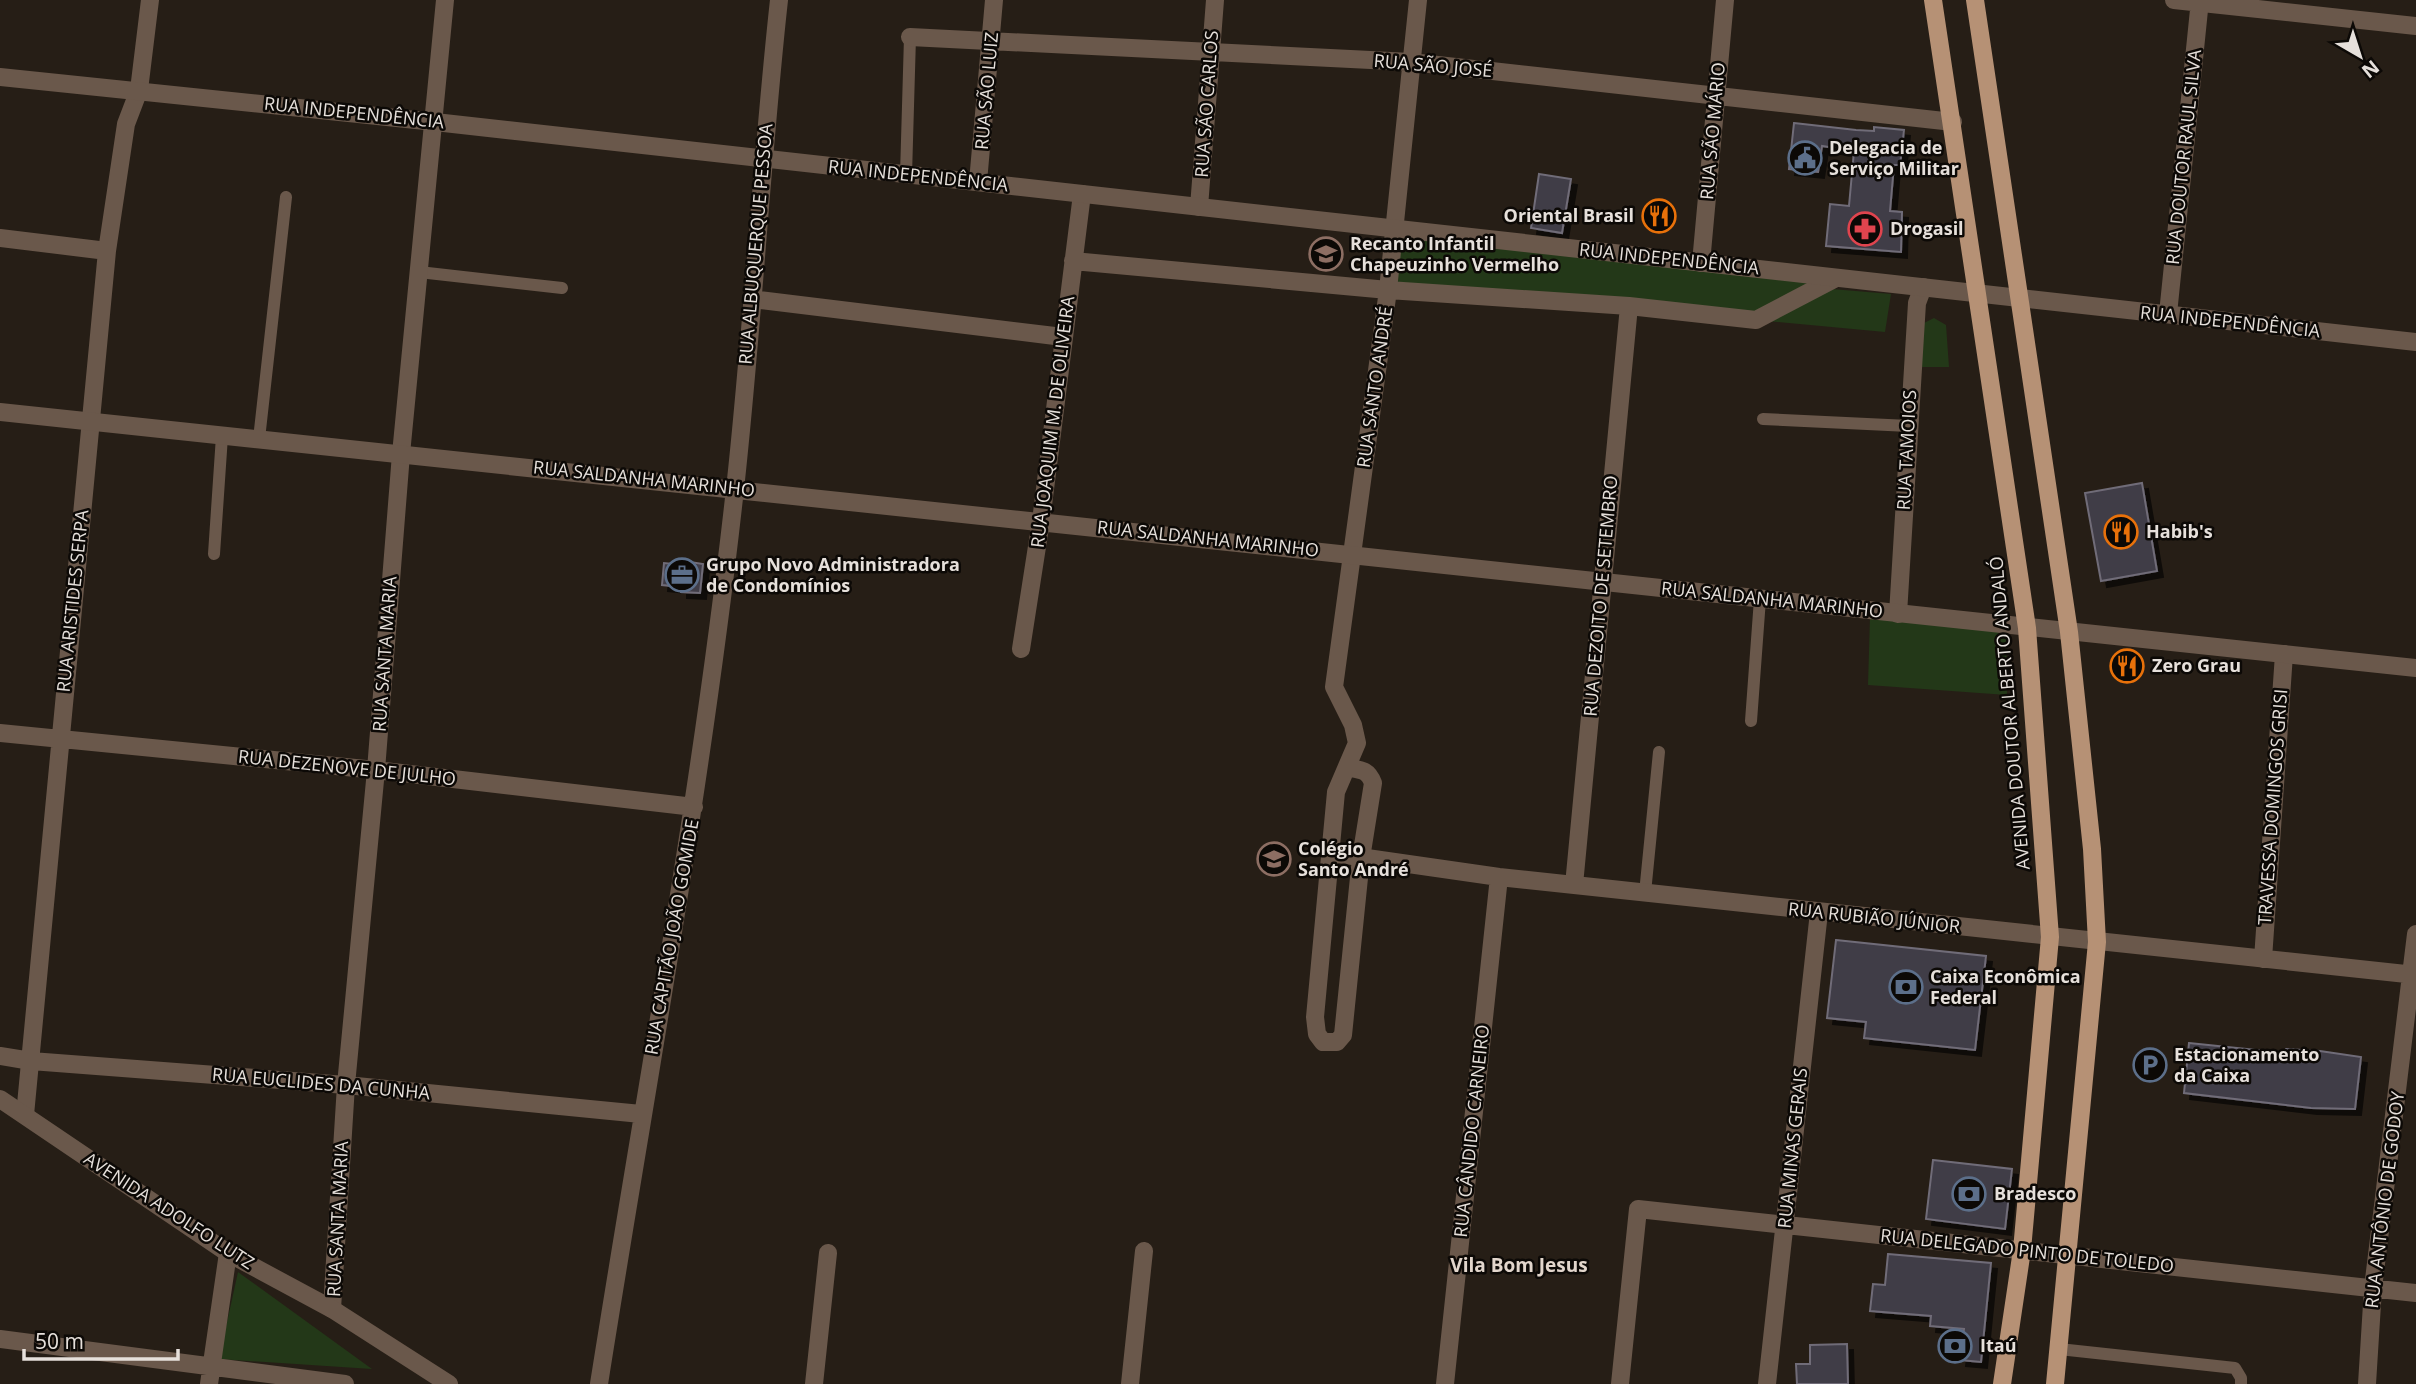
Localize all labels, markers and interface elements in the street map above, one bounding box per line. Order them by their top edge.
north arrow [2325,21,2395,91]
street label: RUA SÃO CARLOS [1189,29,1223,178]
street label: RUA SÃO LUIZ [969,31,1003,151]
street label: RUA DOUTOR RAUL SILVA [2160,47,2206,266]
street label: RUA SÃO JOSÉ [1373,48,1493,82]
text: N [2357,54,2385,84]
street label: RUA SÃO MÁRIO [1694,61,1730,201]
street label: RUA INDEPENDÊNCIA [263,91,446,133]
street label: RUA ALBUQUERQUE PESSOA [733,122,778,365]
place label: Delegacia de Serviço Militar [1829,135,1959,180]
public building icon: Delegacia de Serviço Militar [1786,139,1824,177]
street label: RUA INDEPENDÊNCIA [827,154,1010,196]
restaurant icon: Oriental Brasil [1640,197,1678,235]
place label: Oriental Brasil [1504,203,1634,227]
pharmacy icon: Drogasil [1846,210,1884,248]
place label: Drogasil [1890,216,1964,240]
place label: Recanto Infantil Chapeuzinho Vermelho [1350,231,1559,276]
school or university icon: Recanto Infantil Chapeuzinho Vermelho [1307,235,1345,273]
street label: RUA INDEPENDÊNCIA [1578,237,1761,279]
street label: RUA JOAQUIM M. DE OLIVEIRA [1025,294,1079,549]
street label: RUA INDEPENDÊNCIA [2139,300,2322,342]
street label: RUA SANTO ANDRÉ [1351,305,1397,469]
street label: RUA TAMOIOS [1891,389,1921,511]
street label: RUA SALDANHA MARINHO [532,454,756,502]
street label: RUA DEZOITO DE SETEMBRO [1578,474,1622,717]
street label: RUA ARISTIDES SERPA [50,508,94,693]
restaurant icon: Habib's [2102,513,2140,551]
street label: RUA SALDANHA MARINHO [1096,514,1320,562]
place label: Habib's [2146,519,2213,543]
place label: Grupo Novo Administradora de Condomínios [706,552,960,597]
street label: AVENIDA DOUTOR ALBERTO ANDALÓ [1983,555,2035,871]
office icon: Grupo Novo Administradora de Condomínios [663,556,701,594]
street label: RUA SANTA MARIA [367,575,401,733]
street label: RUA SALDANHA MARINHO [1660,575,1884,623]
restaurant icon: Zero Grau [2108,647,2146,685]
place label: Zero Grau [2152,653,2241,677]
street label: TRAVESSA DOMINGOS GRISI [2252,688,2292,926]
street label: RUA DEZENOVE DE JULHO [237,744,457,790]
street label: RUA CAPITÃO JOÃO GOMIDE [638,817,704,1057]
place label: Colégio Santo André [1298,836,1409,881]
school or university icon: Colégio Santo André [1255,840,1293,878]
street label: RUA RUBIÃO JÚNIOR [1787,896,1961,938]
place label: Caixa Econômica Federal [1930,964,2081,1009]
bank icon: Caixa Econômica Federal [1887,968,1925,1006]
street label: RUA CÂNDIDO CARNEIRO [1448,1023,1494,1239]
place label: Estacionamento da Caixa [2174,1042,2319,1087]
parking icon: Estacionamento da Caixa [2131,1046,2169,1084]
street label: RUA EUCLIDES DA CUNHA [211,1062,432,1105]
street label: RUA MINAS GERAIS [1772,1066,1812,1229]
street label: RUA ANTÔNIO DE GODOY [2359,1089,2409,1310]
street label: RUA SANTA MARIA [321,1140,353,1298]
street label: AVENIDA ADOLFO LUTZ [80,1146,259,1274]
bank icon: Bradesco [1950,1175,1988,1213]
place label: Bradesco [1994,1181,2077,1205]
street label: RUA DELEGADO PINTO DE TOLEDO [1879,1223,2175,1277]
district label: Vila Bom Jesus [1450,1252,1588,1278]
scale bar [24,1318,178,1362]
text: 50 m [35,1327,84,1355]
bank icon: Itaú [1936,1327,1974,1365]
place label: Itaú [1980,1333,2016,1357]

